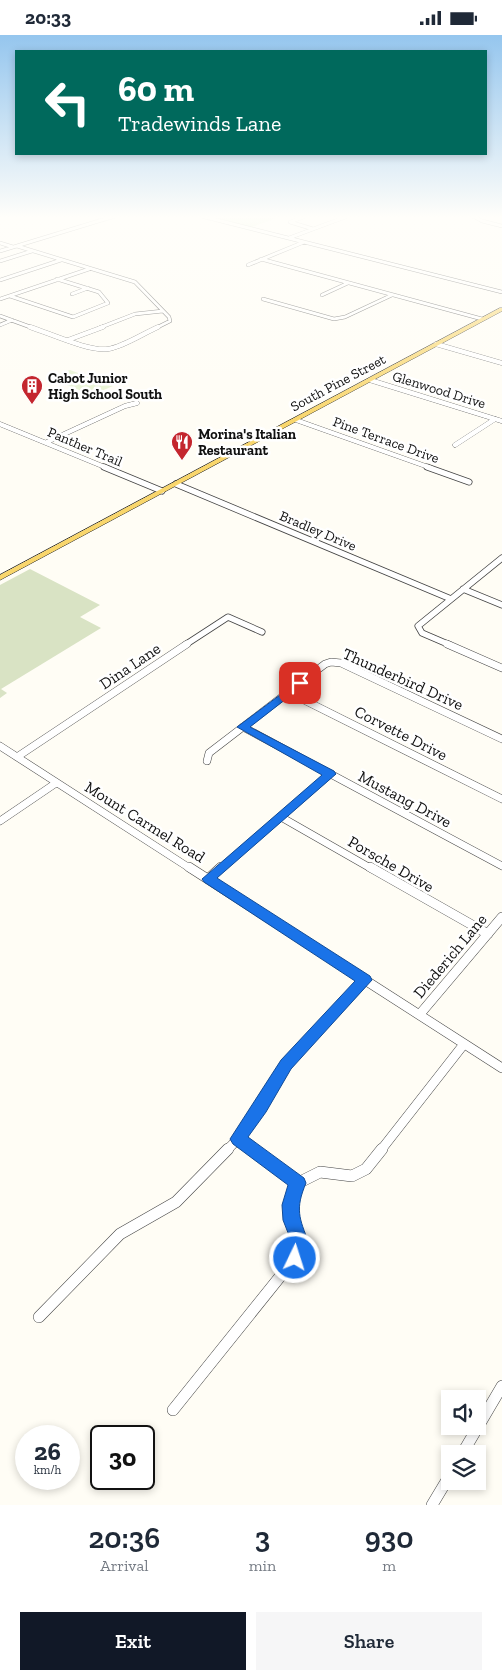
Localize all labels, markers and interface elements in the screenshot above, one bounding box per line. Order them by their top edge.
text: 20:33 [25,6,71,29]
text: 60 m [118,68,194,110]
icon: left [35,70,100,135]
text: Tradewinds Lane [118,110,281,137]
street label: South Pine Street [288,350,389,415]
street label: Glenwood Drive [390,368,488,412]
place label: Cabot Junior High School South [48,370,162,403]
building icon: Cabot Junior High School South [20,374,44,405]
street label: Pine Terrace Drive [331,413,442,467]
street label: Panther Trail [45,424,125,470]
place label: Morina's Italian Restaurant [198,426,297,459]
restaurant icon: Morina's Italian Restaurant [170,430,194,461]
street label: Bradley Drive [277,507,359,555]
street label: Dina Lane [96,639,164,693]
street label: Thunderbird Drive [340,644,466,714]
pin [279,662,321,704]
icon: arrive [286,669,314,697]
street label: Corvette Drive [352,702,450,764]
street label: Mustang Drive [355,767,455,831]
street label: Mount Carmel Road [81,777,209,867]
street label: Porsche Drive [345,832,437,896]
street label: Diederich Lane [409,910,491,1002]
position arrow [268,1231,320,1283]
map controls [441,1390,486,1490]
button: sound [441,1390,486,1435]
speed limit sign: 30 [90,1425,155,1490]
text: 26 [34,1436,61,1466]
button: layers [441,1445,486,1490]
text: km/h [34,1463,61,1477]
text: 20:36 [88,1520,160,1556]
text: 3 [255,1520,270,1556]
text: 930 [365,1520,413,1556]
text: Arrival [100,1556,148,1575]
text: min [249,1556,276,1575]
text: m [382,1556,396,1575]
button: Exit [20,1612,246,1670]
button: Share [256,1612,482,1670]

